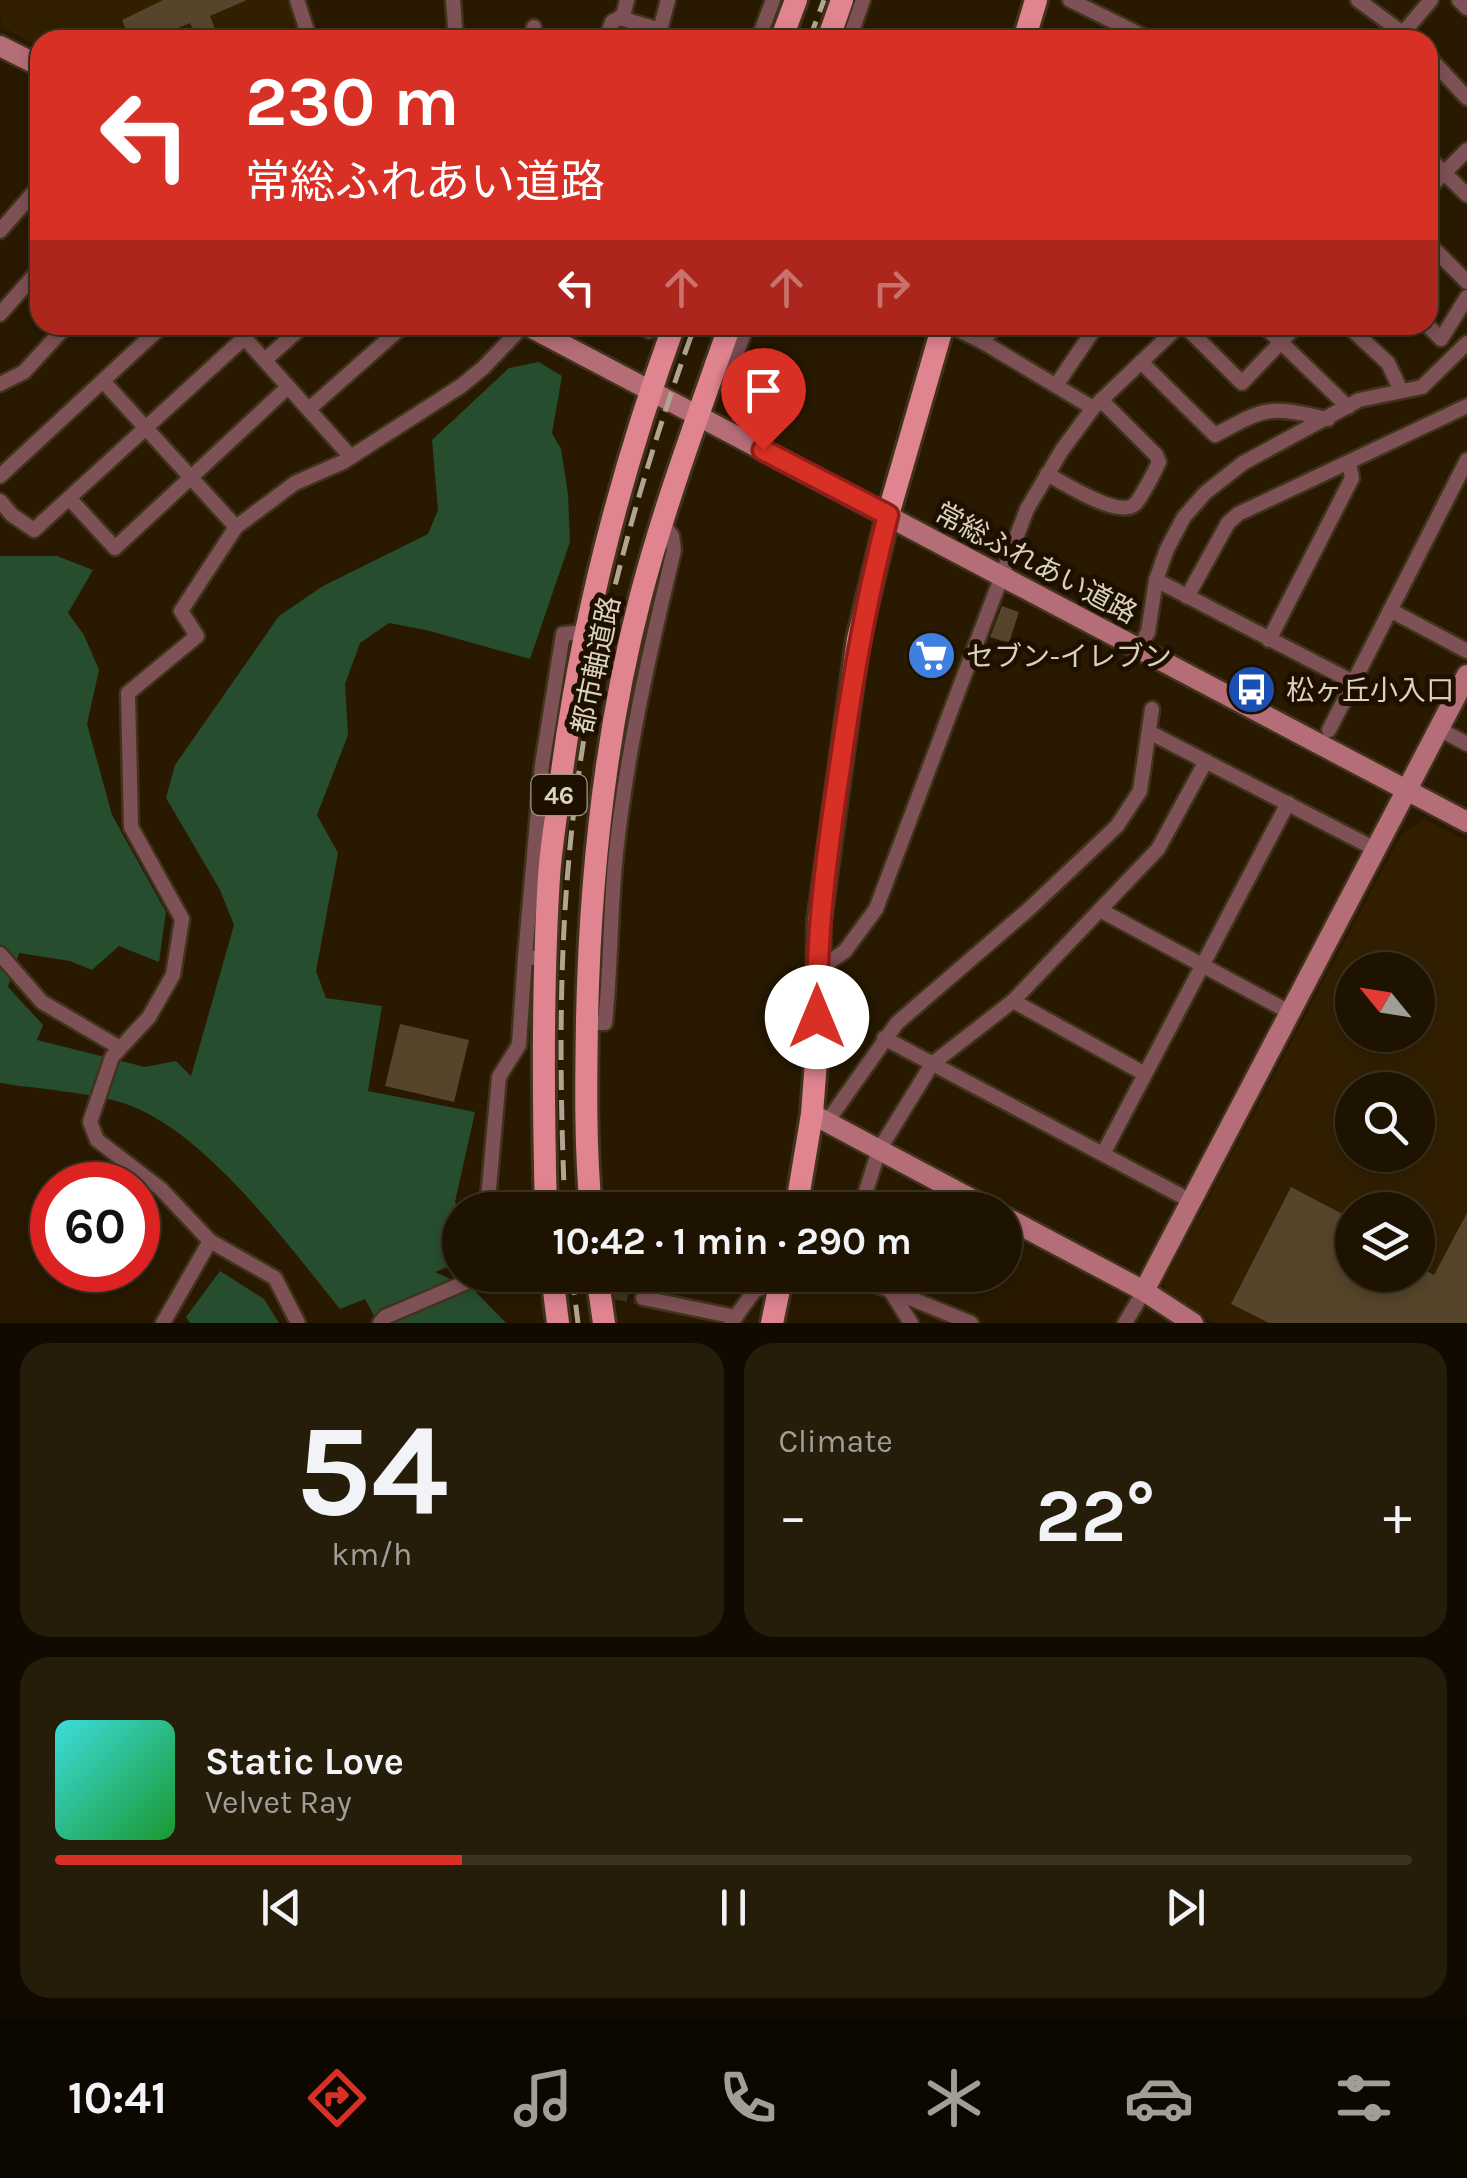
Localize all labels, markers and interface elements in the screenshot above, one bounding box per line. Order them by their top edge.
text: 230 m [245,61,459,143]
icon: left [80,70,210,200]
text: 常総ふれあい道路 [245,156,605,208]
icon: left [549,260,604,315]
icon: ahead [654,260,709,315]
icon: ahead [759,260,814,315]
icon: right [864,260,919,315]
pin [721,348,806,451]
icon: arrive [736,363,791,418]
street label: 常総ふれあい道路 [929,496,1143,630]
street label: 都市軸道路 [565,593,627,737]
supermarket icon: セブン-イレブン [905,630,957,682]
place label: セブン-イレブン [966,640,1172,673]
bus stop icon: 松ヶ丘小入口 [1225,664,1277,716]
place label: 松ヶ丘小入口 [1286,674,1454,707]
road number: 46 [532,775,586,815]
north arrow [1335,952,1435,1052]
map controls [1335,952,1435,1292]
position arrow [765,965,869,1069]
button: search [1335,1072,1435,1172]
speed limit sign: 60 [30,1162,160,1292]
button: layers [1335,1192,1435,1292]
text: 10:42 · 1 min · 290 m [552,1219,912,1264]
text: 54 [295,1395,448,1547]
text: Climate [779,1423,893,1460]
text: 22° [1035,1472,1155,1560]
text: − [779,1484,807,1548]
text: + [1383,1484,1412,1548]
text: km/h [331,1536,412,1573]
text: Static Love [205,1739,404,1784]
text: Velvet Ray [205,1784,352,1821]
icon: previous [254,1880,309,1935]
icon: pause [706,1880,761,1935]
icon: next [1158,1880,1213,1935]
icon: directions [302,2063,372,2133]
icon: music [508,2063,578,2133]
icon: phone [713,2063,783,2133]
icon: climate [919,2063,989,2133]
icon: car [1124,2063,1194,2133]
icon: filters [1329,2063,1399,2133]
text: 10:41 [68,2072,167,2124]

